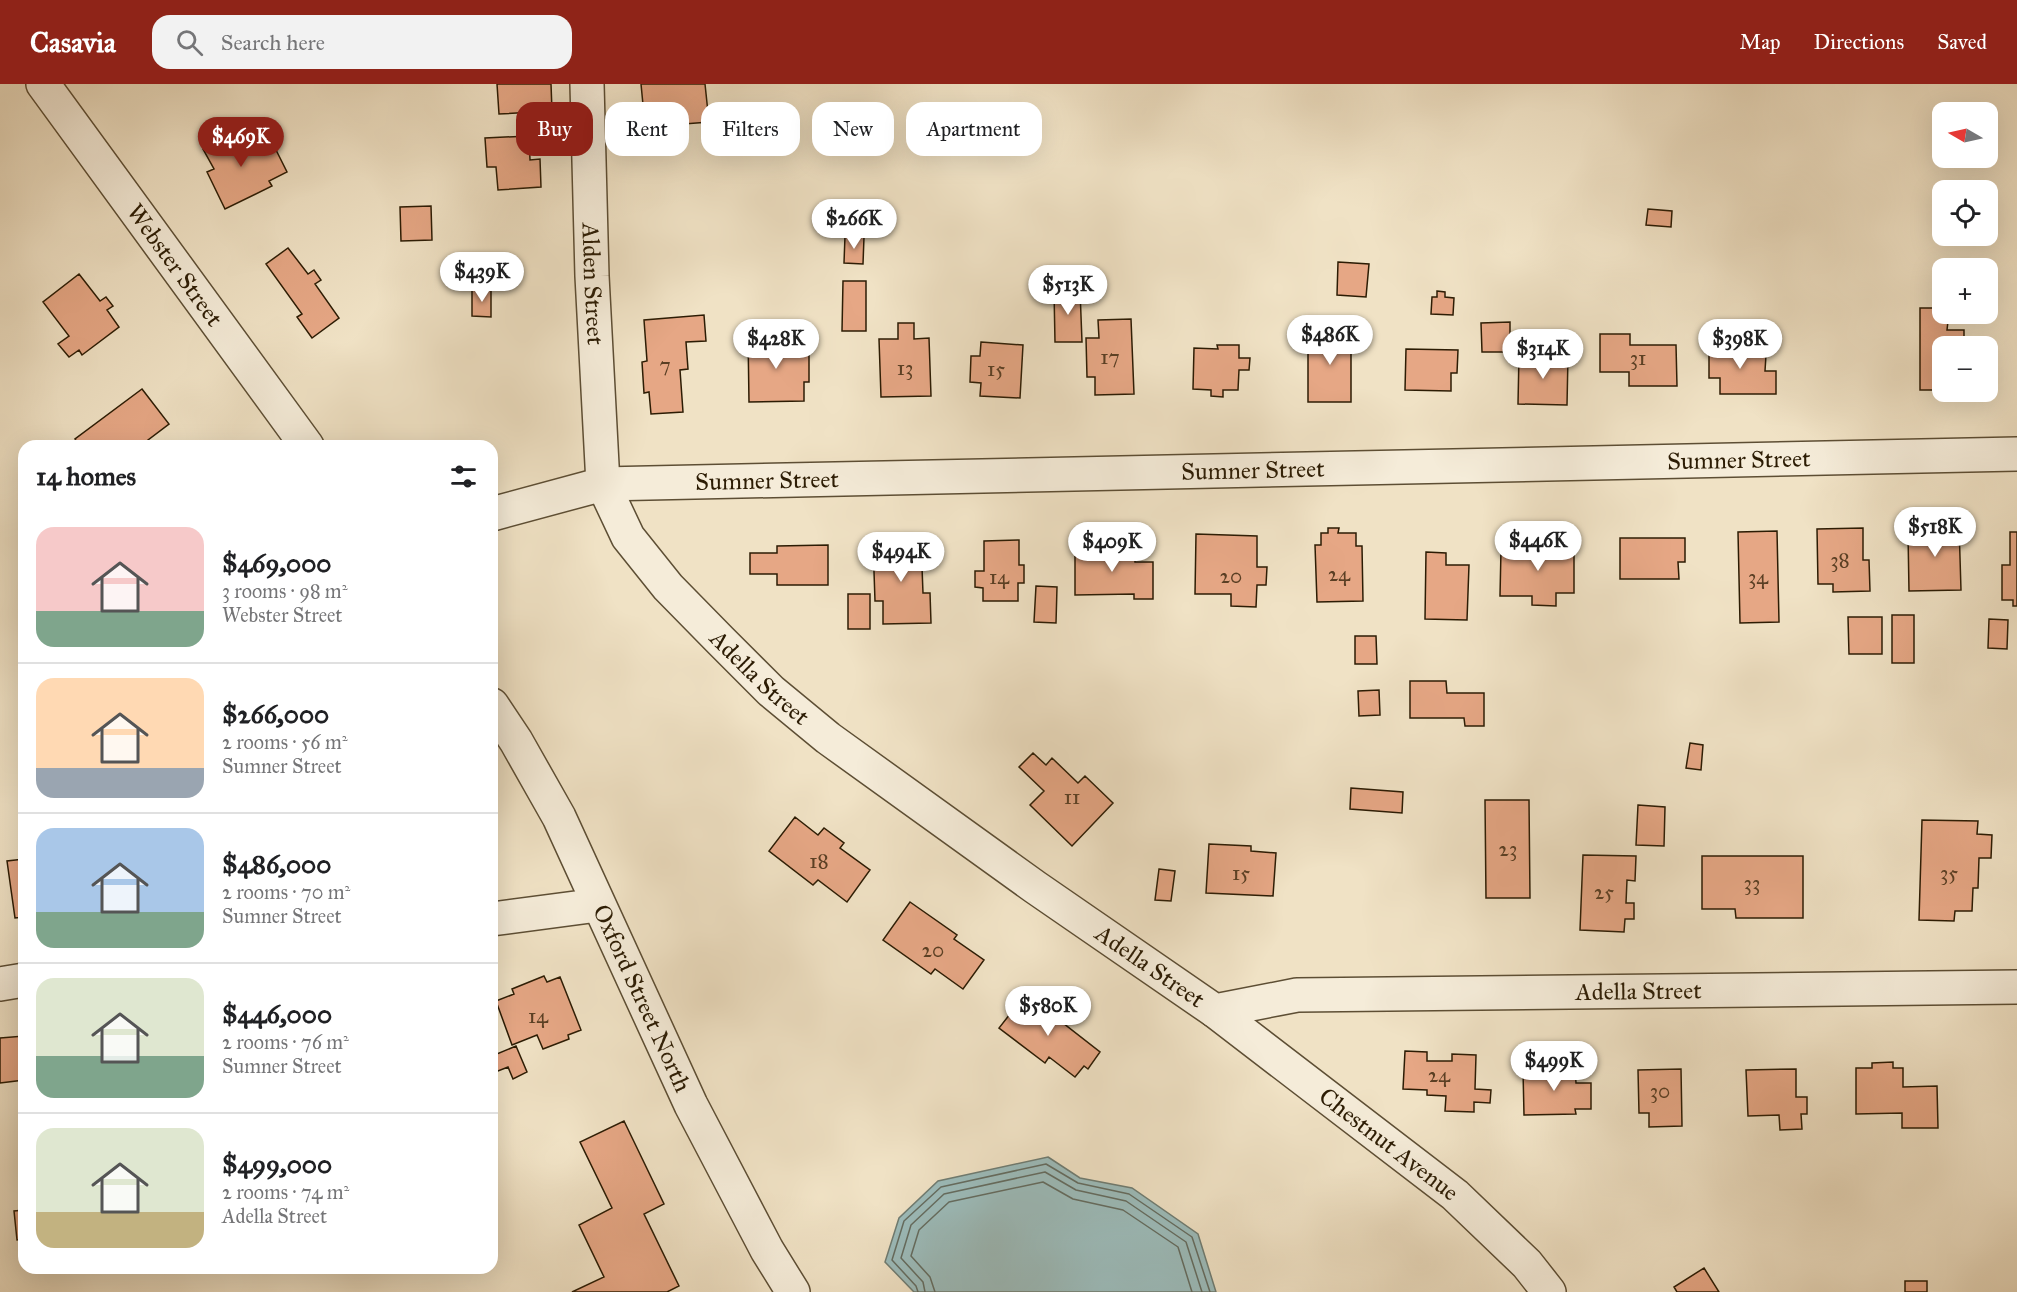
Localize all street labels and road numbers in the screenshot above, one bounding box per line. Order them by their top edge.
street label: Webster Street [120,198,230,333]
street label: Alden Street [576,221,611,346]
street label: Sumner Street [1667,443,1811,476]
street label: Sumner Street [1181,454,1325,487]
street label: Sumner Street [695,464,840,497]
street label: Adella Street [703,623,816,732]
street label: Oxford Street North [586,900,698,1097]
street label: Adella Street [1089,918,1211,1015]
street label: Adella Street [1574,975,1702,1007]
street label: Chestnut Avenue [1313,1081,1465,1207]

